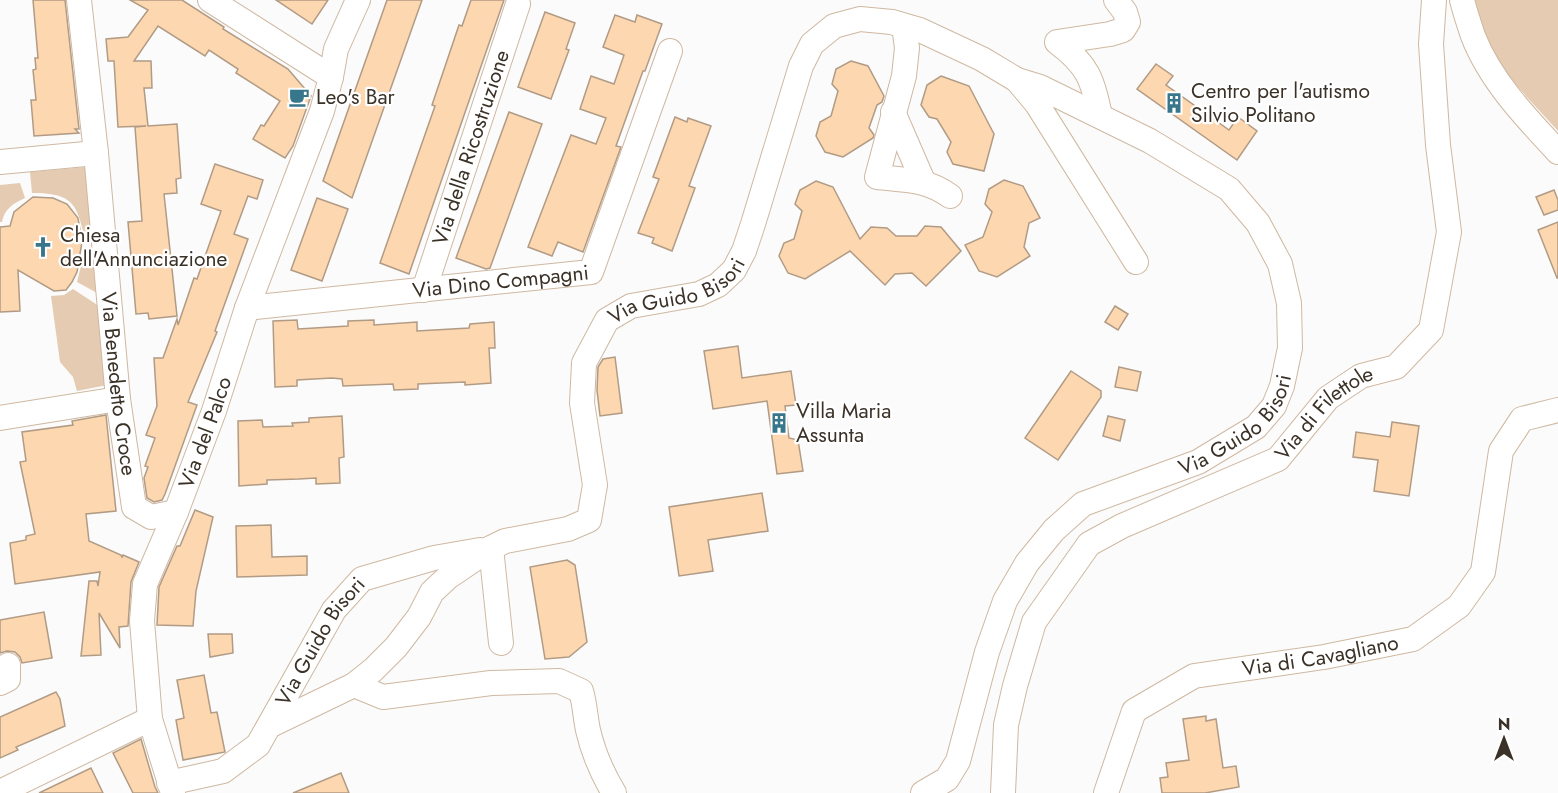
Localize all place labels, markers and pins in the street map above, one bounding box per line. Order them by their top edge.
place label: Centro per l'autismo Silvio Politano [1191,76,1370,130]
place label: Leo's Bar [316,82,396,112]
cafe icon: Leo's Bar [287,85,311,109]
building icon: Centro per l'autismo Silvio Politano [1162,91,1186,115]
place label: Chiesa dell'Annunciazione [60,220,227,274]
church icon: Chiesa dell'Annunciazione [31,235,55,259]
place label: Villa Maria Assunta [796,396,891,450]
building icon: Villa Maria Assunta [767,411,791,435]

